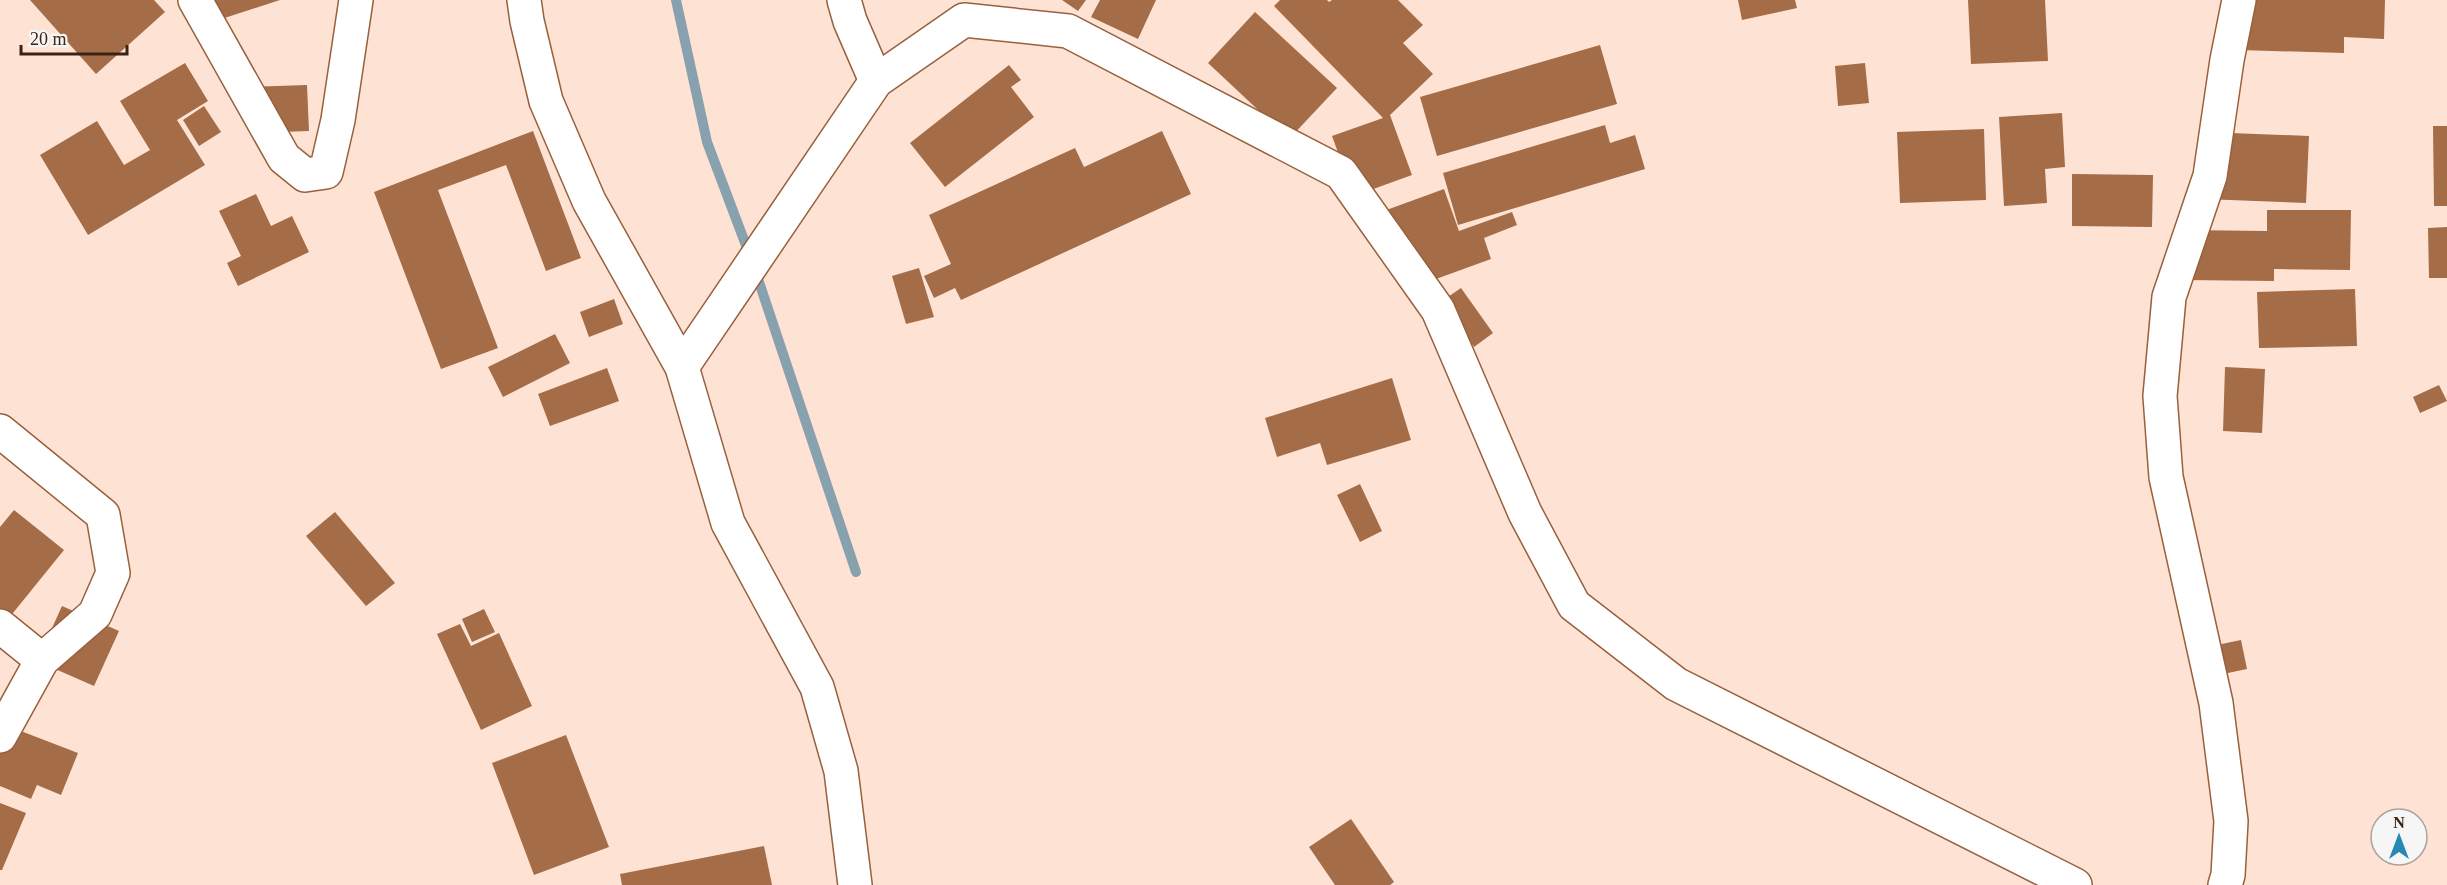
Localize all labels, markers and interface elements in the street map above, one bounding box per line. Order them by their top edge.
scale bar [21,18,128,56]
text: 20 m [30,29,67,49]
north arrow [2369,807,2429,867]
text: N [2393,814,2405,831]

